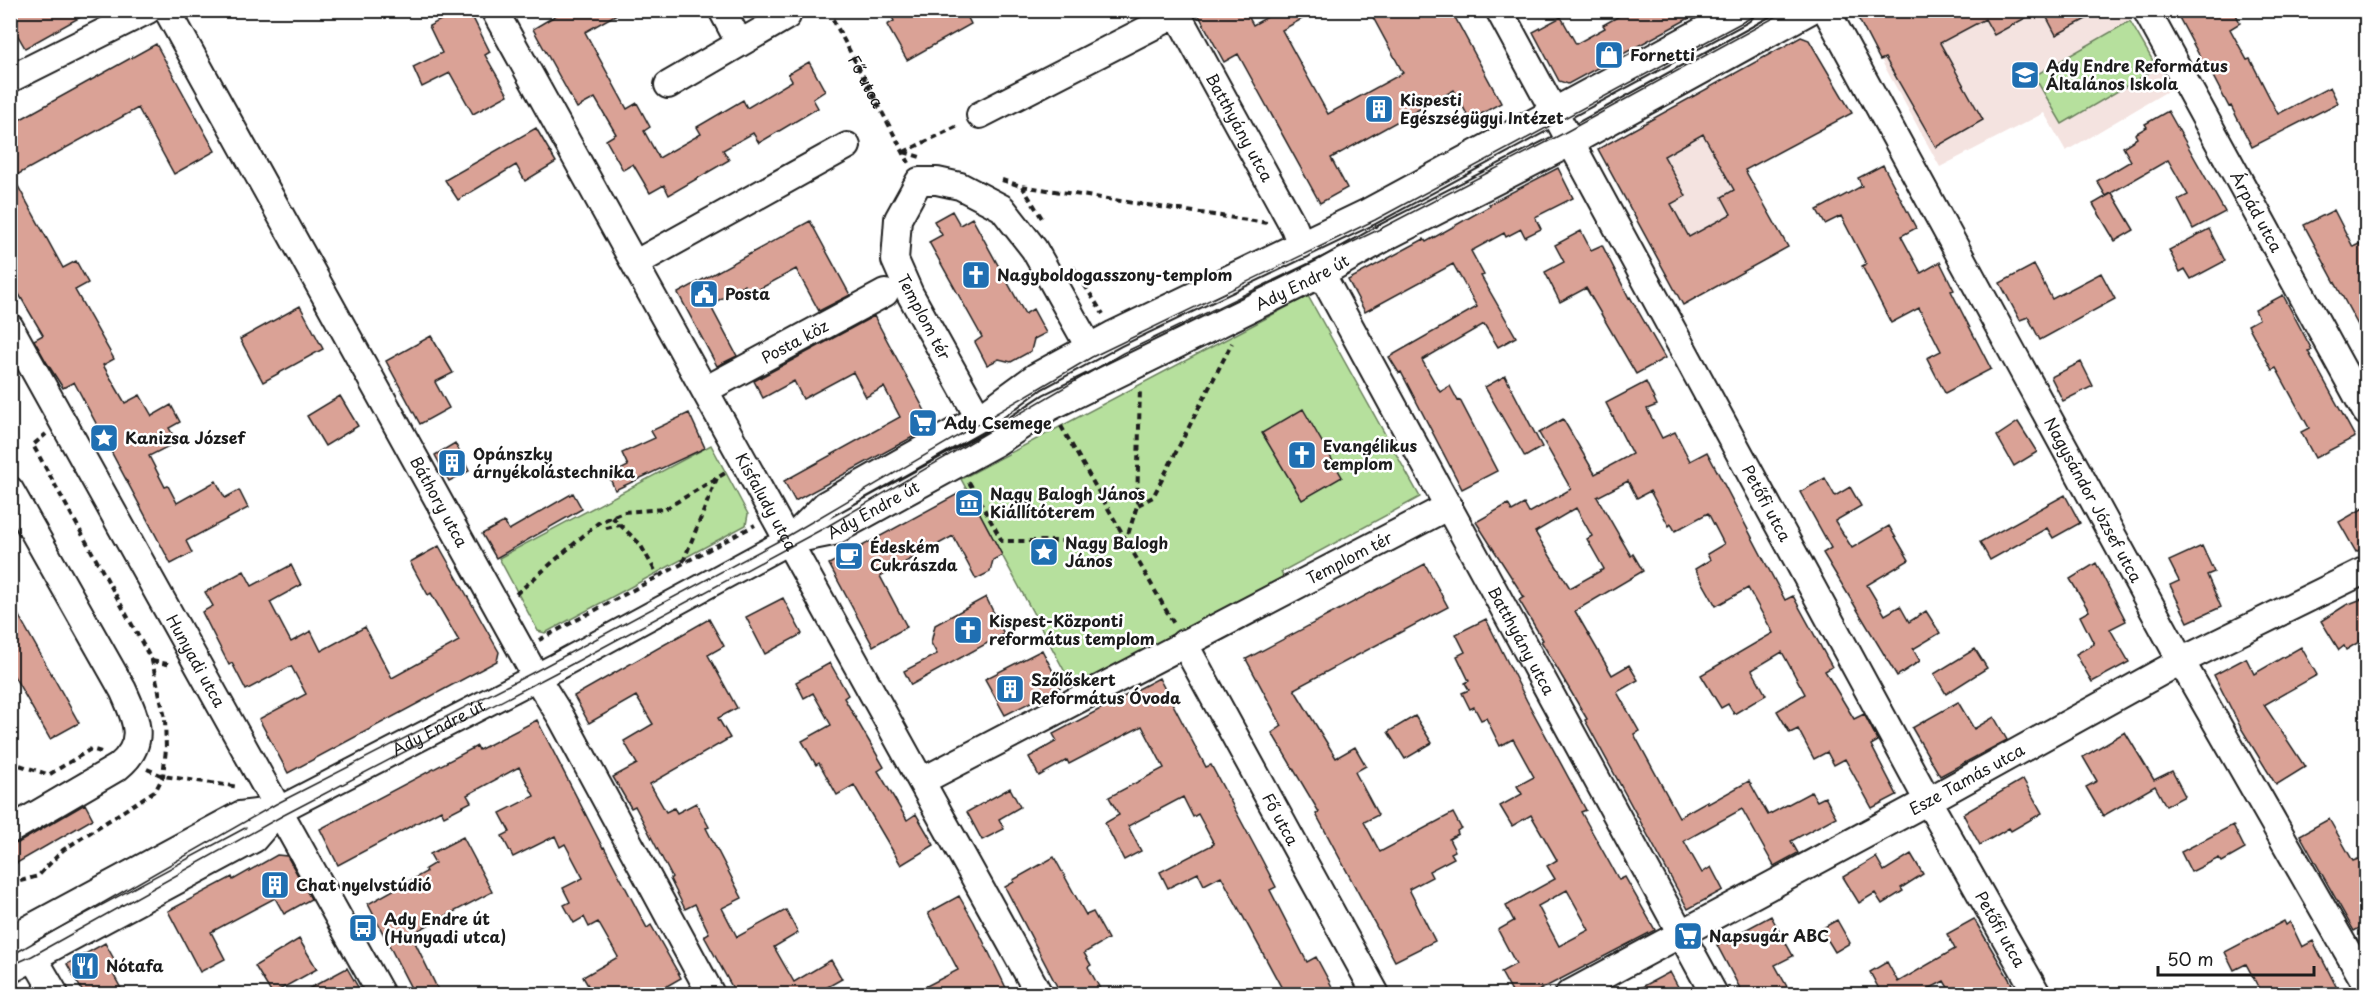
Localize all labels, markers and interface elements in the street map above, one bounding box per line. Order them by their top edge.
shop icon: Fornetti [1593,39,1625,71]
place label: Fornetti [1630,42,1695,66]
street label: Fő utca [843,50,891,112]
place label: Ady Endre Református Általános Iskola [2046,53,2228,95]
school or university icon: Ady Endre Református Általános Iskola [2009,59,2041,91]
street label: Batthyány utca [1201,68,1280,186]
place label: Kispesti Egészségügyi Intézet [1400,87,1564,129]
building icon: Kispesti Egészségügyi Intézet [1363,93,1395,125]
street label: Árpád utca [2225,166,2289,256]
street label: Ady Endre út [1251,247,1353,316]
church icon: Nagyboldogasszony-templom [960,259,992,291]
place label: Nagyboldogasszony-templom [997,262,1232,286]
street label: Templom tér [892,269,958,364]
public building icon: Posta [688,278,720,310]
place label: Posta [725,281,770,305]
street label: Posta köz [756,313,832,369]
supermarket icon: Ady Csemege [907,407,939,439]
place label: Ady Csemege [944,410,1052,434]
street label: Nagysándor József utca [2039,412,2149,586]
place icon: Kanizsa József [88,422,120,454]
place label: Kanizsa József [125,425,246,449]
place label: Evangélikus templom [1323,433,1417,475]
church icon: Evangélikus templom [1286,439,1318,471]
place label: Opánszky árnyékolástechnika [473,441,635,483]
building icon: Opánszky árnyékolástechnika [436,447,468,479]
street label: Kisfaludy utca [730,448,804,555]
street label: Báthory utca [405,451,475,551]
street label: Petőfi utca [1737,460,1798,545]
street label: Ady Endre út [822,474,924,544]
place label: Nagy Balogh János Kiállítóterem [990,481,1146,523]
museum icon: Nagy Balogh János Kiállítóterem [953,487,985,519]
street label: Templom tér [1302,524,1397,590]
place label: Nagy Balogh János [1065,530,1168,572]
place label: Édeském Cukrászda [870,534,958,576]
place icon: Nagy Balogh János [1028,536,1060,568]
cafe icon: Édeském Cukrászda [833,540,865,572]
street label: Batthyány utca [1483,582,1562,699]
place label: Kispest-Központi református templom [989,608,1155,650]
street label: Hunyadi utca [161,609,232,711]
church icon: Kispest-Központi református templom [952,614,984,646]
place label: Szőlőskert Református Óvoda [1031,667,1181,709]
building icon: Szőlőskert Református Óvoda [994,673,1026,705]
street label: Ady Endre út [387,692,489,761]
street label: Esze Tamás utca [1904,737,2029,820]
street label: Fő utca [1257,788,1305,850]
building icon: Chat nyelvstúdió [259,869,291,901]
place label: Chat nyelvstúdió [296,872,432,896]
street label: Petőfi utca [1970,886,2032,971]
place label: Ady Endre út (Hunyadi utca) [384,906,506,948]
bus stop icon: Ady Endre út (Hunyadi utca) [347,912,379,944]
supermarket icon: Napsugár ABC [1672,920,1704,952]
place label: Napsugár ABC [1709,923,1829,947]
scale bar [2158,939,2314,977]
text: 50 m [2167,945,2214,972]
restaurant icon: Nótafa [69,950,101,982]
place label: Nótafa [106,953,164,977]

